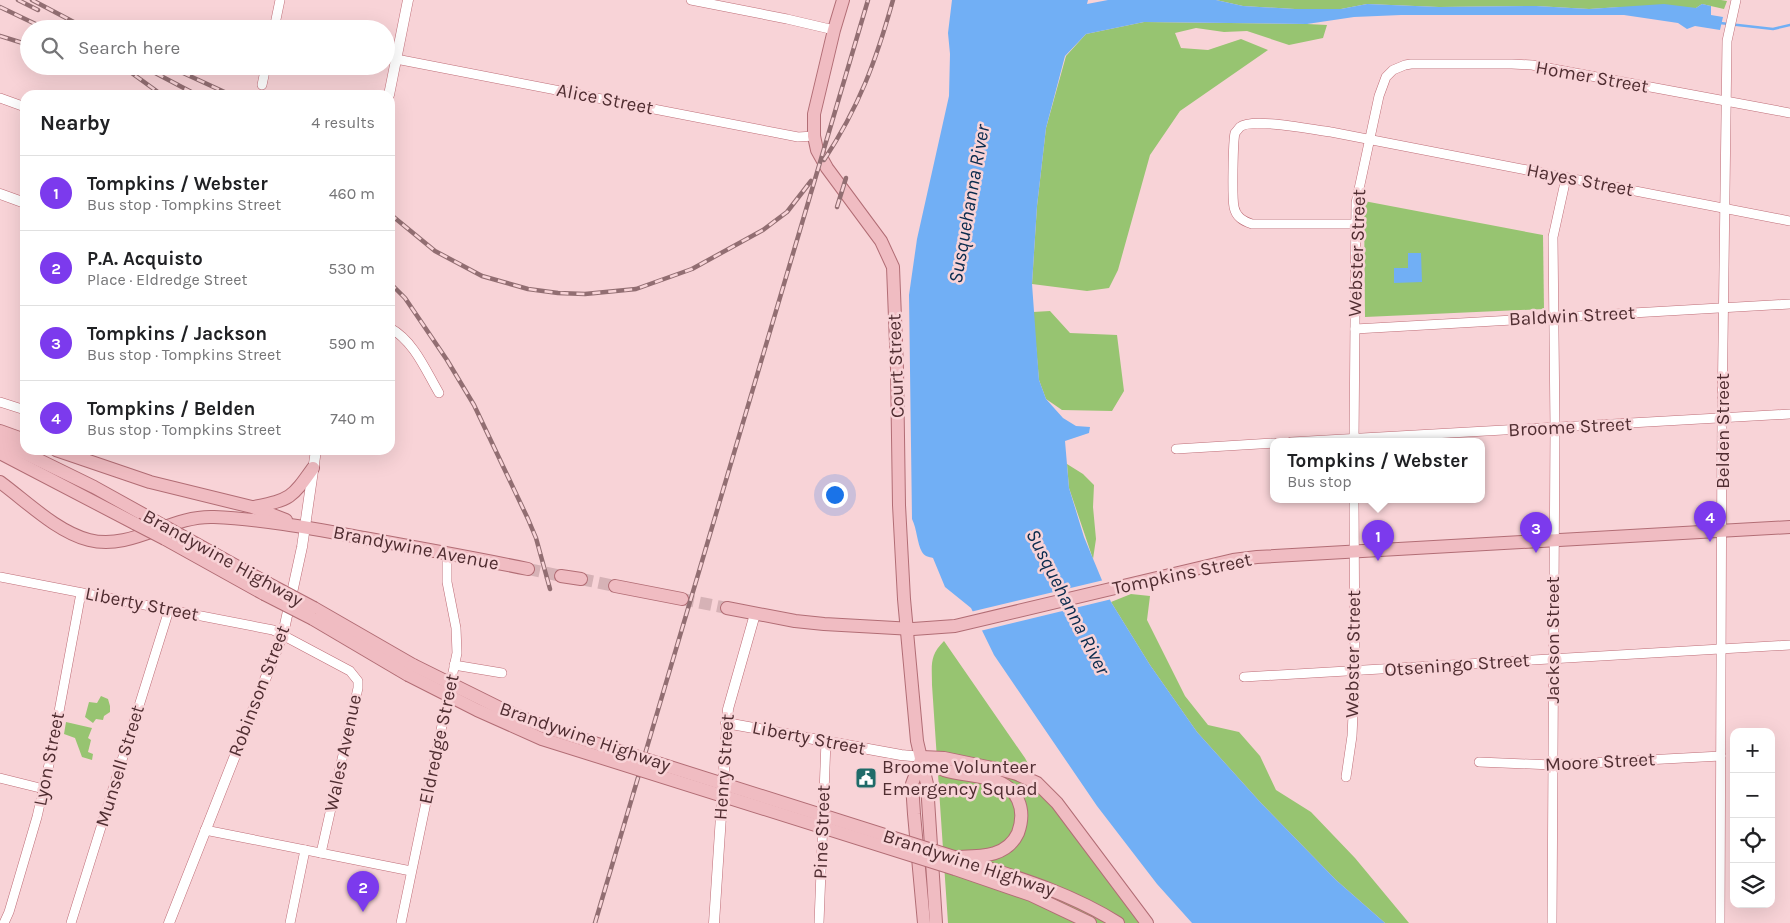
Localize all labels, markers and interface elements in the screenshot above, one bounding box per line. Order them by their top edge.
search box [20,20,395,75]
icon: search [38,34,66,62]
text: Search here [78,37,180,59]
street label: Homer Street [1534,56,1650,98]
street label: Alice Street [555,79,655,119]
text: Nearby [40,111,110,135]
text: 4 results [311,113,375,132]
water label: Susquehanna River [944,122,994,285]
street label: Hayes Street [1525,159,1635,201]
text: Tompkins / Webster [87,173,268,195]
text: 1 [53,184,59,203]
text: 460 m [329,184,375,203]
street label: Webster Street [1344,189,1370,317]
text: Bus stop · Tompkins Street [87,195,281,214]
text: P.A. Acquisto [87,248,203,270]
text: 2 [51,259,61,278]
text: 530 m [328,259,375,278]
text: Place · Eldredge Street [87,270,247,289]
street label: Baldwin Street [1508,302,1636,330]
street label: Court Street [883,314,909,418]
text: Tompkins / Jackson [87,323,267,345]
text: 3 [51,334,61,353]
text: 590 m [328,334,375,353]
text: Bus stop · Tompkins Street [87,345,281,364]
street label: Belden Street [1712,373,1734,489]
text: Tompkins / Belden [87,398,255,420]
text: 4 [51,409,61,428]
text: 740 m [330,409,375,428]
street label: Broome Street [1508,413,1632,441]
text: Bus stop · Tompkins Street [87,420,281,439]
popup [1270,438,1485,503]
text: Tompkins / Webster [1287,450,1468,472]
text: Bus stop [1287,472,1352,491]
your location [822,482,848,508]
pin: 4 [1694,501,1726,542]
street label: Brandywine Highway [139,505,307,611]
pin: 3 [1520,512,1552,553]
pin: 1 [1362,520,1394,561]
street label: Brandywine Avenue [331,521,501,575]
water label: Susquehanna River [1021,525,1115,680]
street label: Tompkins Street [1110,549,1254,599]
street label: Jackson Street [1542,576,1564,704]
street label: Liberty Street [83,582,201,626]
street label: Webster Street [1341,590,1365,718]
street label: Robinson Street [224,622,294,760]
street label: Otseningo Street [1384,649,1530,681]
street label: Eldredge Street [414,672,464,806]
street label: Wales Avenue [320,693,366,813]
street label: Brandywine Highway [497,697,674,777]
street label: Munsell Street [91,702,149,830]
street label: Lyon Street [29,710,69,808]
street label: Henry Street [709,713,739,821]
street label: Liberty Street [750,716,868,760]
map controls [1730,728,1775,908]
button: + [1730,728,1775,773]
street label: Moore Street [1544,748,1656,776]
place label: Broome Volunteer Emergency Squad [882,756,1038,800]
public building icon: Broome Volunteer Emergency Squad [854,766,878,790]
button: − [1730,773,1775,818]
street label: Pine Street [809,785,835,879]
button: locate [1730,818,1775,863]
street label: Brandywine Highway [880,825,1058,901]
button: layers [1730,863,1775,908]
pin: 2 [347,871,379,912]

